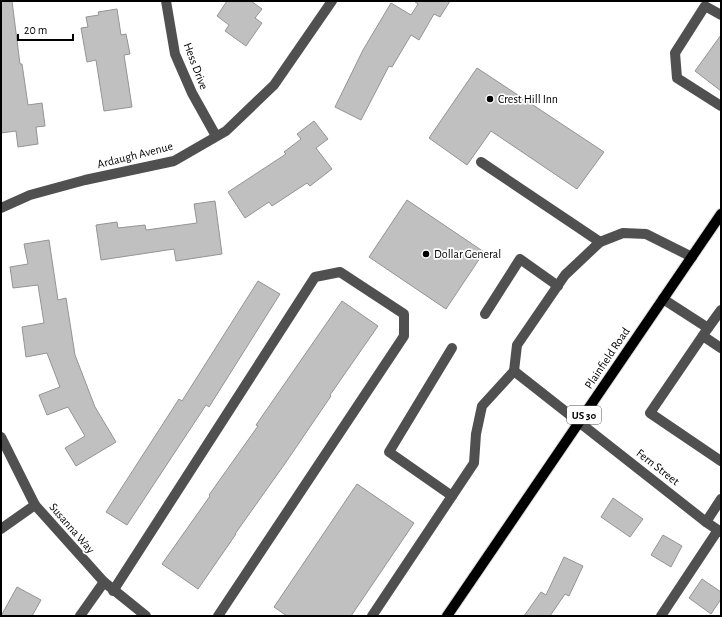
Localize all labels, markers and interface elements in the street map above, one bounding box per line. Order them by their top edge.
scale bar [18,16,73,42]
text: 20 m [24,24,47,36]
street label: Hess Drive [182,41,210,91]
place label: Crest Hill Inn [498,93,558,105]
marker: Crest Hill Inn [485,94,495,104]
street label: Ardaugh Avenue [96,140,174,170]
place label: Dollar General [434,248,501,260]
marker: Dollar General [421,249,431,259]
street label: Plainfield Road [582,325,632,391]
road number: US 30 [567,406,601,424]
street label: Fern Street [634,447,682,487]
street label: Susanna Way [46,501,97,556]

